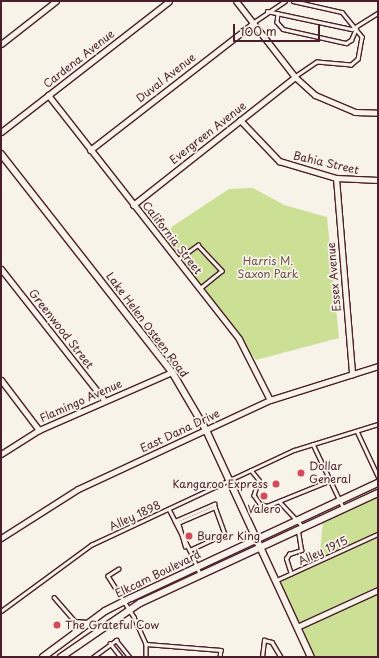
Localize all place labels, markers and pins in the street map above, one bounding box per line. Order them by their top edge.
place label: Dollar General [309,460,351,486]
marker: Dollar General [296,468,306,478]
place label: Kangaroo Express [173,477,268,491]
marker: Kangaroo Express [271,479,281,489]
marker: Valero [259,491,269,501]
place label: Valero [247,502,281,516]
place label: Burger King [197,529,260,543]
marker: Burger King [184,531,194,541]
place label: The Grateful Cow [65,618,158,632]
marker: The Grateful Cow [52,620,62,630]

